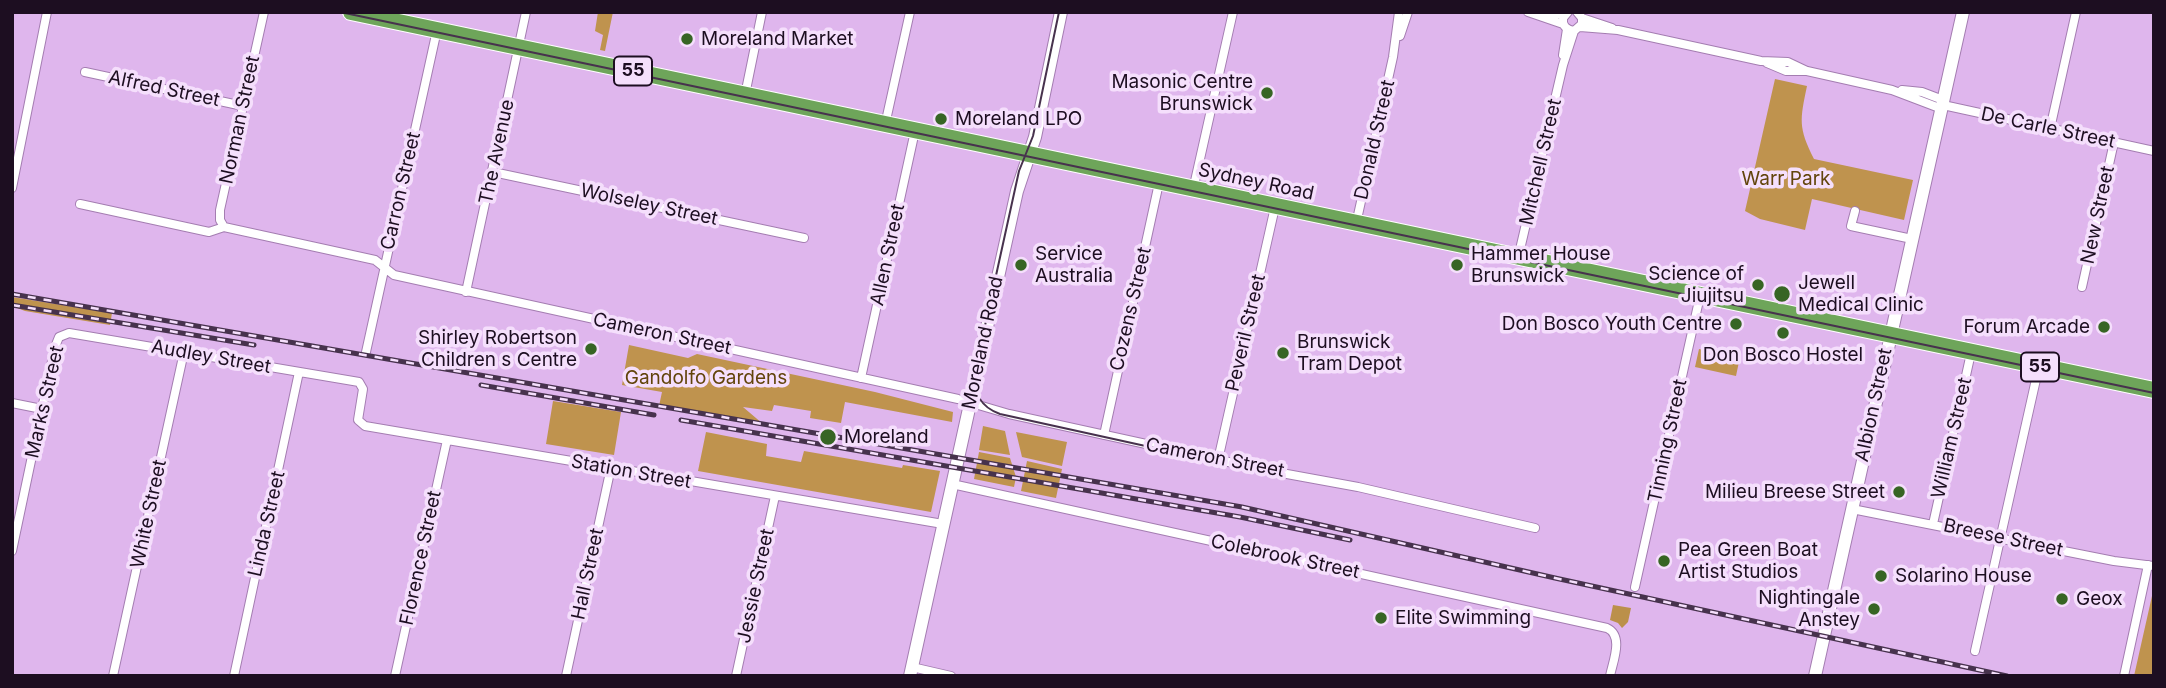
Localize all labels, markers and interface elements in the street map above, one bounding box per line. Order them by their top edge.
place label: Moreland Market [701,28,854,50]
marker: Moreland Market [679,31,695,47]
street label: Norman Street [215,54,265,186]
road number: 55 [614,56,652,86]
street label: Alfred Street [106,66,222,112]
place label: Masonic Centre Brunswick [1111,71,1253,115]
street label: Donald Street [1350,78,1400,202]
marker: Masonic Centre Brunswick [1259,85,1275,101]
street label: The Avenue [475,97,519,207]
street label: Mitchell Street [1515,97,1567,227]
street label: De Carle Street [1979,103,2117,153]
place label: Moreland LPO [955,108,1082,130]
marker: Moreland LPO [933,111,949,127]
street label: Carron Street [376,130,426,252]
street label: Sydney Road [1196,159,1316,205]
street label: New Street [2076,164,2120,266]
park label: Warr Park [1741,168,1831,190]
street label: Wolseley Street [578,179,720,231]
street label: Allen Street [866,202,910,308]
place label: Service Australia [1035,243,1113,287]
place label: Hammer House Brunswick [1471,243,1611,287]
street label: Cozens Street [1106,245,1156,373]
marker: Service Australia [1013,257,1029,273]
marker: Hammer House Brunswick [1449,257,1465,273]
place label: Science of Jiujitsu [1648,263,1744,307]
street label: Peveril Street [1221,272,1271,394]
place label: Jewell Medical Clinic [1798,272,1924,316]
street label: Moreland Road [958,274,1008,412]
marker: Science of Jiujitsu [1750,277,1766,293]
marker: Jewell Medical Clinic [1772,284,1792,304]
street label: Cameron Street [591,308,733,360]
place label: Don Bosco Youth Centre [1502,313,1722,335]
marker: Don Bosco Youth Centre [1728,316,1744,332]
place label: Forum Arcade [1963,316,2090,338]
marker: Forum Arcade [2096,319,2112,335]
marker: Don Bosco Hostel [1775,325,1791,341]
place label: Shirley Robertson Children s Centre [418,327,577,371]
place label: Brunswick Tram Depot [1297,331,1402,375]
street label: Audley Street [149,335,273,379]
marker: Shirley Robertson Children s Centre [583,341,599,357]
street label: Marks Street [21,344,69,460]
place label: Don Bosco Hostel [1703,344,1863,366]
marker: Brunswick Tram Depot [1275,345,1291,361]
street label: Albion Street [1851,346,1897,464]
road number: 55 [2021,352,2059,382]
park label: Gandolfo Gardens [625,367,787,389]
street label: William Street [1927,375,1977,501]
street label: Tinning Street [1644,377,1692,505]
place label: Moreland [844,426,929,448]
marker: Moreland [818,427,838,447]
street label: Cameron Street [1144,433,1286,483]
street label: Station Street [569,450,693,494]
street label: White Street [126,458,172,570]
street label: Linda Street [244,469,290,579]
place label: Milieu Breese Street [1705,481,1885,503]
marker: Milieu Breese Street [1891,484,1907,500]
street label: Florence Street [396,489,446,627]
street label: Breese Street [1941,514,2065,562]
street label: Hall Street [567,526,609,622]
street label: Jessie Street [733,527,779,645]
street label: Colebrook Street [1208,530,1362,584]
place label: Pea Green Boat Artist Studios [1678,539,1818,583]
marker: Pea Green Boat Artist Studios [1656,553,1672,569]
place label: Solarino House [1895,565,2032,587]
marker: Solarino House [1873,568,1889,584]
place label: Nightingale Anstey [1758,587,1860,631]
place label: Geox [2076,588,2123,610]
marker: Geox [2054,591,2070,607]
marker: Nightingale Anstey [1866,601,1882,617]
place label: Elite Swimming [1395,607,1531,629]
marker: Elite Swimming [1373,610,1389,626]

